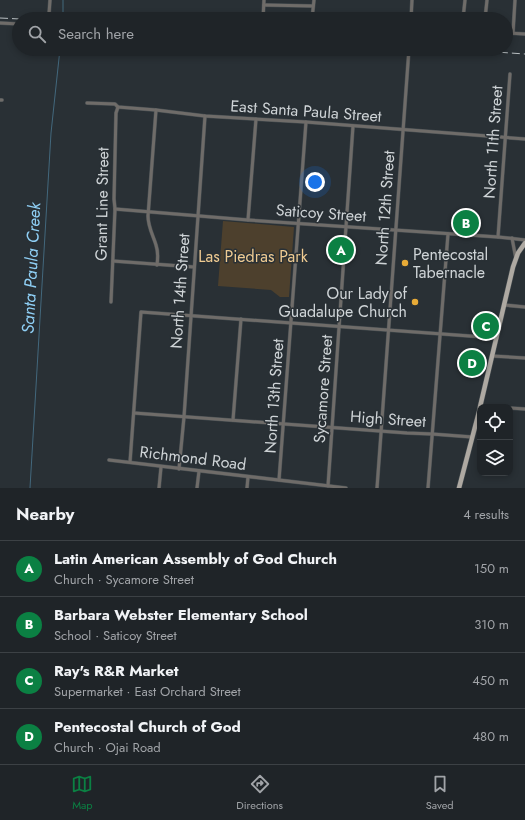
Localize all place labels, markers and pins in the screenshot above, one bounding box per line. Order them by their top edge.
pin: B [453,208,479,238]
pin: A [328,235,354,265]
place label: Pentecostal Tabernacle [413,243,488,284]
marker: Pentecostal Tabernacle [400,258,410,268]
place label: Our Lady of Guadalupe Church [278,282,407,323]
marker: Our Lady of Guadalupe Church [410,297,420,307]
pin: C [473,311,499,341]
pin: D [459,348,485,378]

